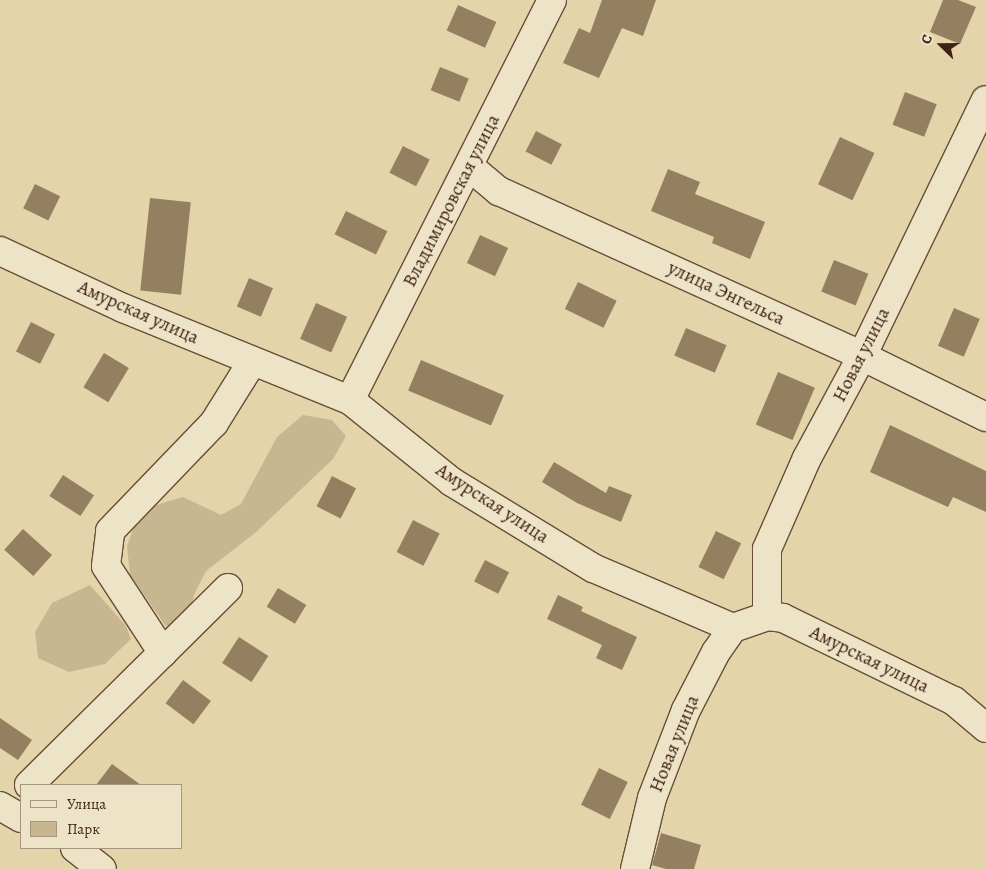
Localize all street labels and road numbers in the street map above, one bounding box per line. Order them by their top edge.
street label: Владимировская улица [399,111,505,291]
street label: улица Энгельса [664,257,788,331]
street label: Амурская улица [74,276,202,350]
street label: Новая улица [829,304,895,406]
street label: Амурская улица [431,459,553,549]
street label: Амурская улица [806,621,932,699]
street label: Новая улица [645,692,705,796]

